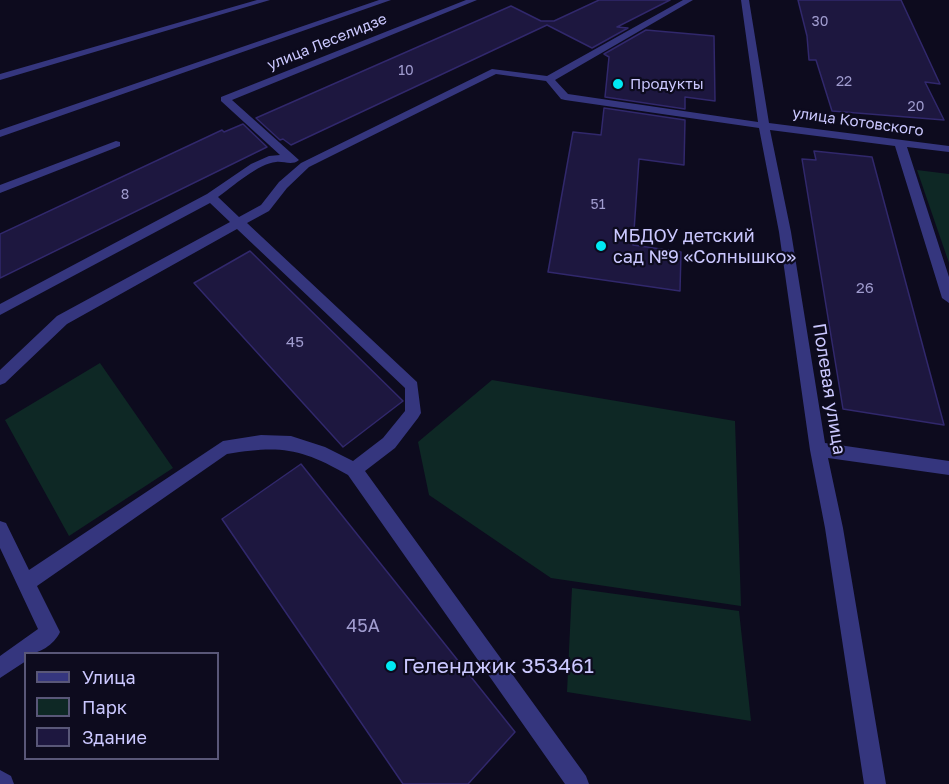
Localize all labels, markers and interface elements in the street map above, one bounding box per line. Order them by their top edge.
street label: улица Леселидзе [265,10,389,74]
house number: 30 [812,14,828,30]
house number: 10 [398,63,414,79]
house number: 22 [836,74,852,90]
place label: Продукты [630,75,704,93]
marker: Продукты [611,77,625,91]
house number: 20 [908,99,924,115]
street label: улица Котовского [791,104,925,140]
house number: 8 [121,187,129,203]
house number: 51 [591,197,605,213]
place label: МБДОУ детский сад №9 «Солнышко» [613,225,796,268]
marker: МБДОУ детский сад №9 «Солнышко» [594,239,608,253]
house number: 26 [856,279,874,297]
street label: Полевая улица [808,322,850,456]
house number: 45 [286,333,304,351]
house number: 45А [346,615,380,637]
legend [24,652,219,760]
place label: Геленджик 353461 [403,653,594,679]
marker: Геленджик 353461 [384,659,398,673]
text: Улица [82,666,136,688]
text: Парк [82,696,127,718]
text: Здание [82,726,147,748]

